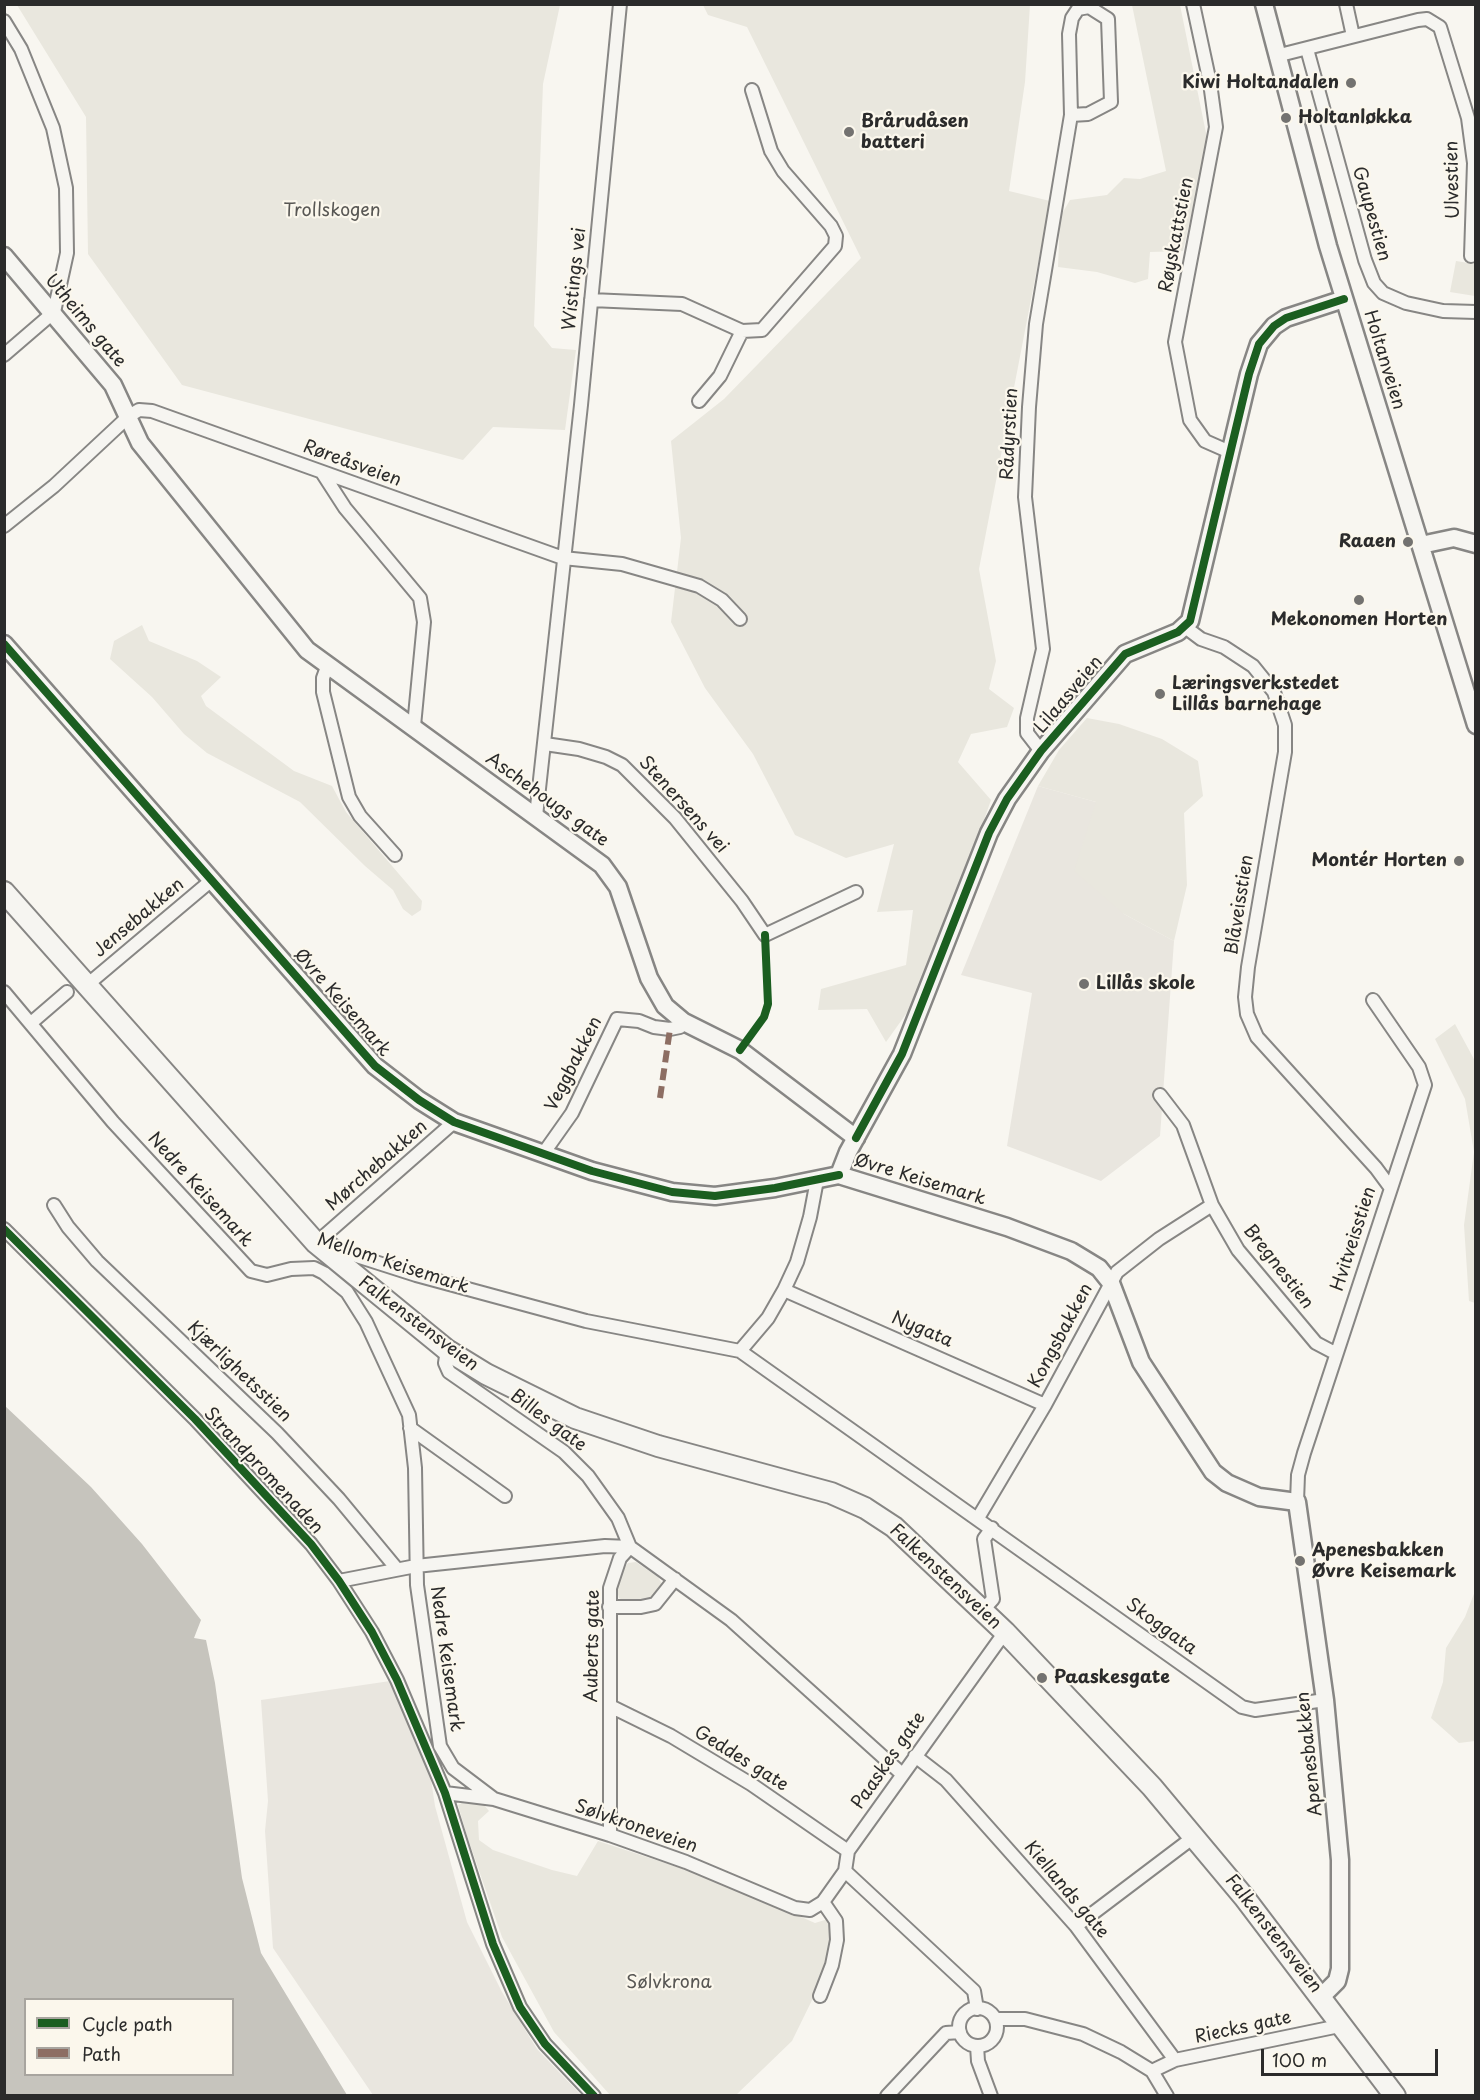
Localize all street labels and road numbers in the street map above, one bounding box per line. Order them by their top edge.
street label: Ulvestien [1442,141,1464,219]
street label: Gaupestien [1347,164,1395,264]
street label: Røyskattstien [1155,176,1199,294]
street label: Wistings vei [559,226,591,332]
street label: Utheims gate [40,270,130,372]
street label: Holtanveien [1359,308,1409,412]
street label: Rådyrstien [997,387,1023,481]
street label: Røreåsveien [300,436,404,492]
street label: Lilaasveien [1030,652,1108,738]
street label: Aschehougs gate [481,748,613,852]
street label: Stenersens vei [634,752,732,858]
street label: Blåveisstien [1221,853,1259,957]
street label: Jensebakken [89,874,189,962]
street label: Øvre Keisemark [289,945,395,1061]
street label: Veggbakken [541,1013,607,1115]
street label: Mørchebakken [322,1116,432,1216]
street label: Nedre Keisemark [143,1128,257,1252]
street label: Øvre Keisemark [852,1150,988,1210]
street label: Hvitveisstien [1327,1184,1381,1294]
street label: Bregnestien [1238,1220,1318,1314]
street label: Mellom Keisemark [314,1229,472,1299]
street label: Falkenstensveien [354,1272,482,1376]
street label: Kongsbakken [1024,1280,1098,1392]
street label: Nygata [888,1307,956,1353]
street label: Kjærlighetsstien [182,1317,296,1427]
street label: Billes gate [506,1385,590,1457]
street label: Strandpromenaden [199,1403,327,1539]
street label: Falkenstensveien [885,1520,1005,1634]
street label: Nedre Keisemark [425,1585,467,1733]
street label: Auberts gate [581,1589,605,1703]
street label: Skoggata [1121,1594,1201,1660]
street label: Apenesbakken [1293,1691,1327,1817]
street label: Paaskes gate [847,1708,931,1814]
street label: Geddes gate [690,1722,792,1796]
street label: Sølvkroneveien [572,1796,700,1858]
street label: Kiellands gate [1019,1837,1113,1943]
street label: Falkenstensveien [1220,1870,1326,1998]
street label: Riecks gate [1193,2007,1293,2049]

